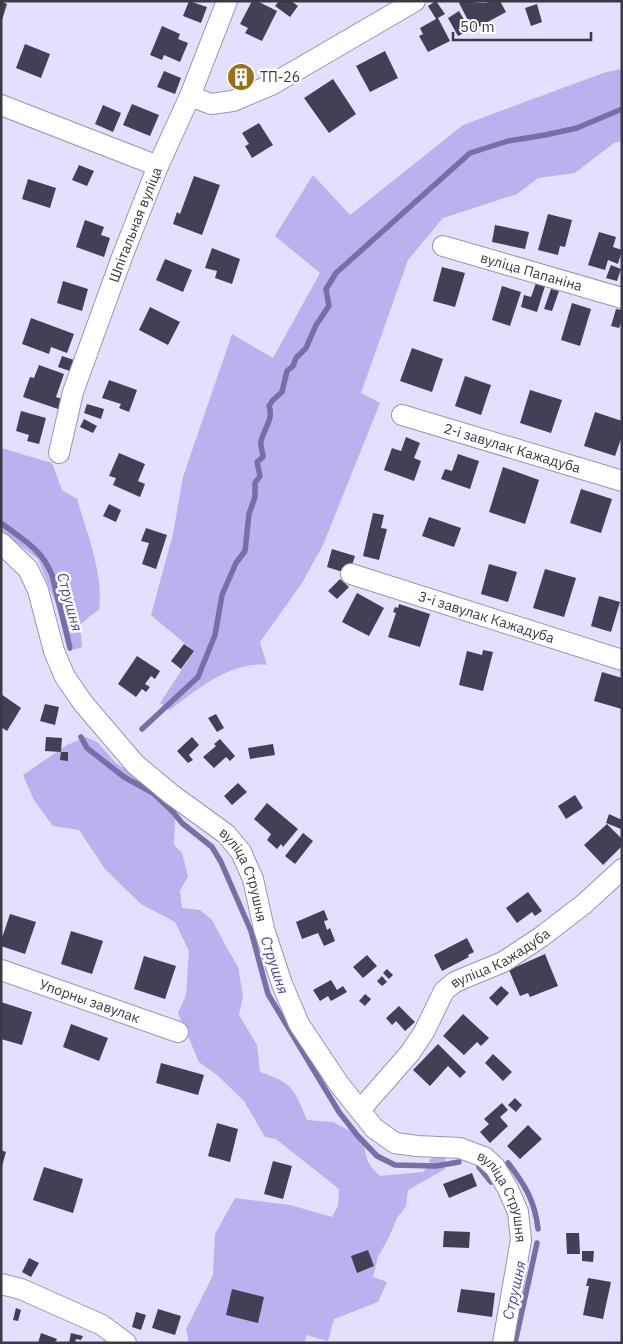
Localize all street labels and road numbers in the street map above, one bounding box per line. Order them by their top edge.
street label: Шпітальная вуліца [105,164,166,285]
street label: вуліца Папаніна [478,248,585,295]
street label: 2-і завулак Кажадуба [442,419,583,477]
street label: 3-і завулак Кажадуба [416,587,557,647]
street label: вуліца Струшня [216,823,271,923]
street label: вуліца Кажадуба [446,924,554,992]
street label: Упорны завулак [37,975,143,1027]
street label: вуліца Струшня [475,1146,530,1243]

